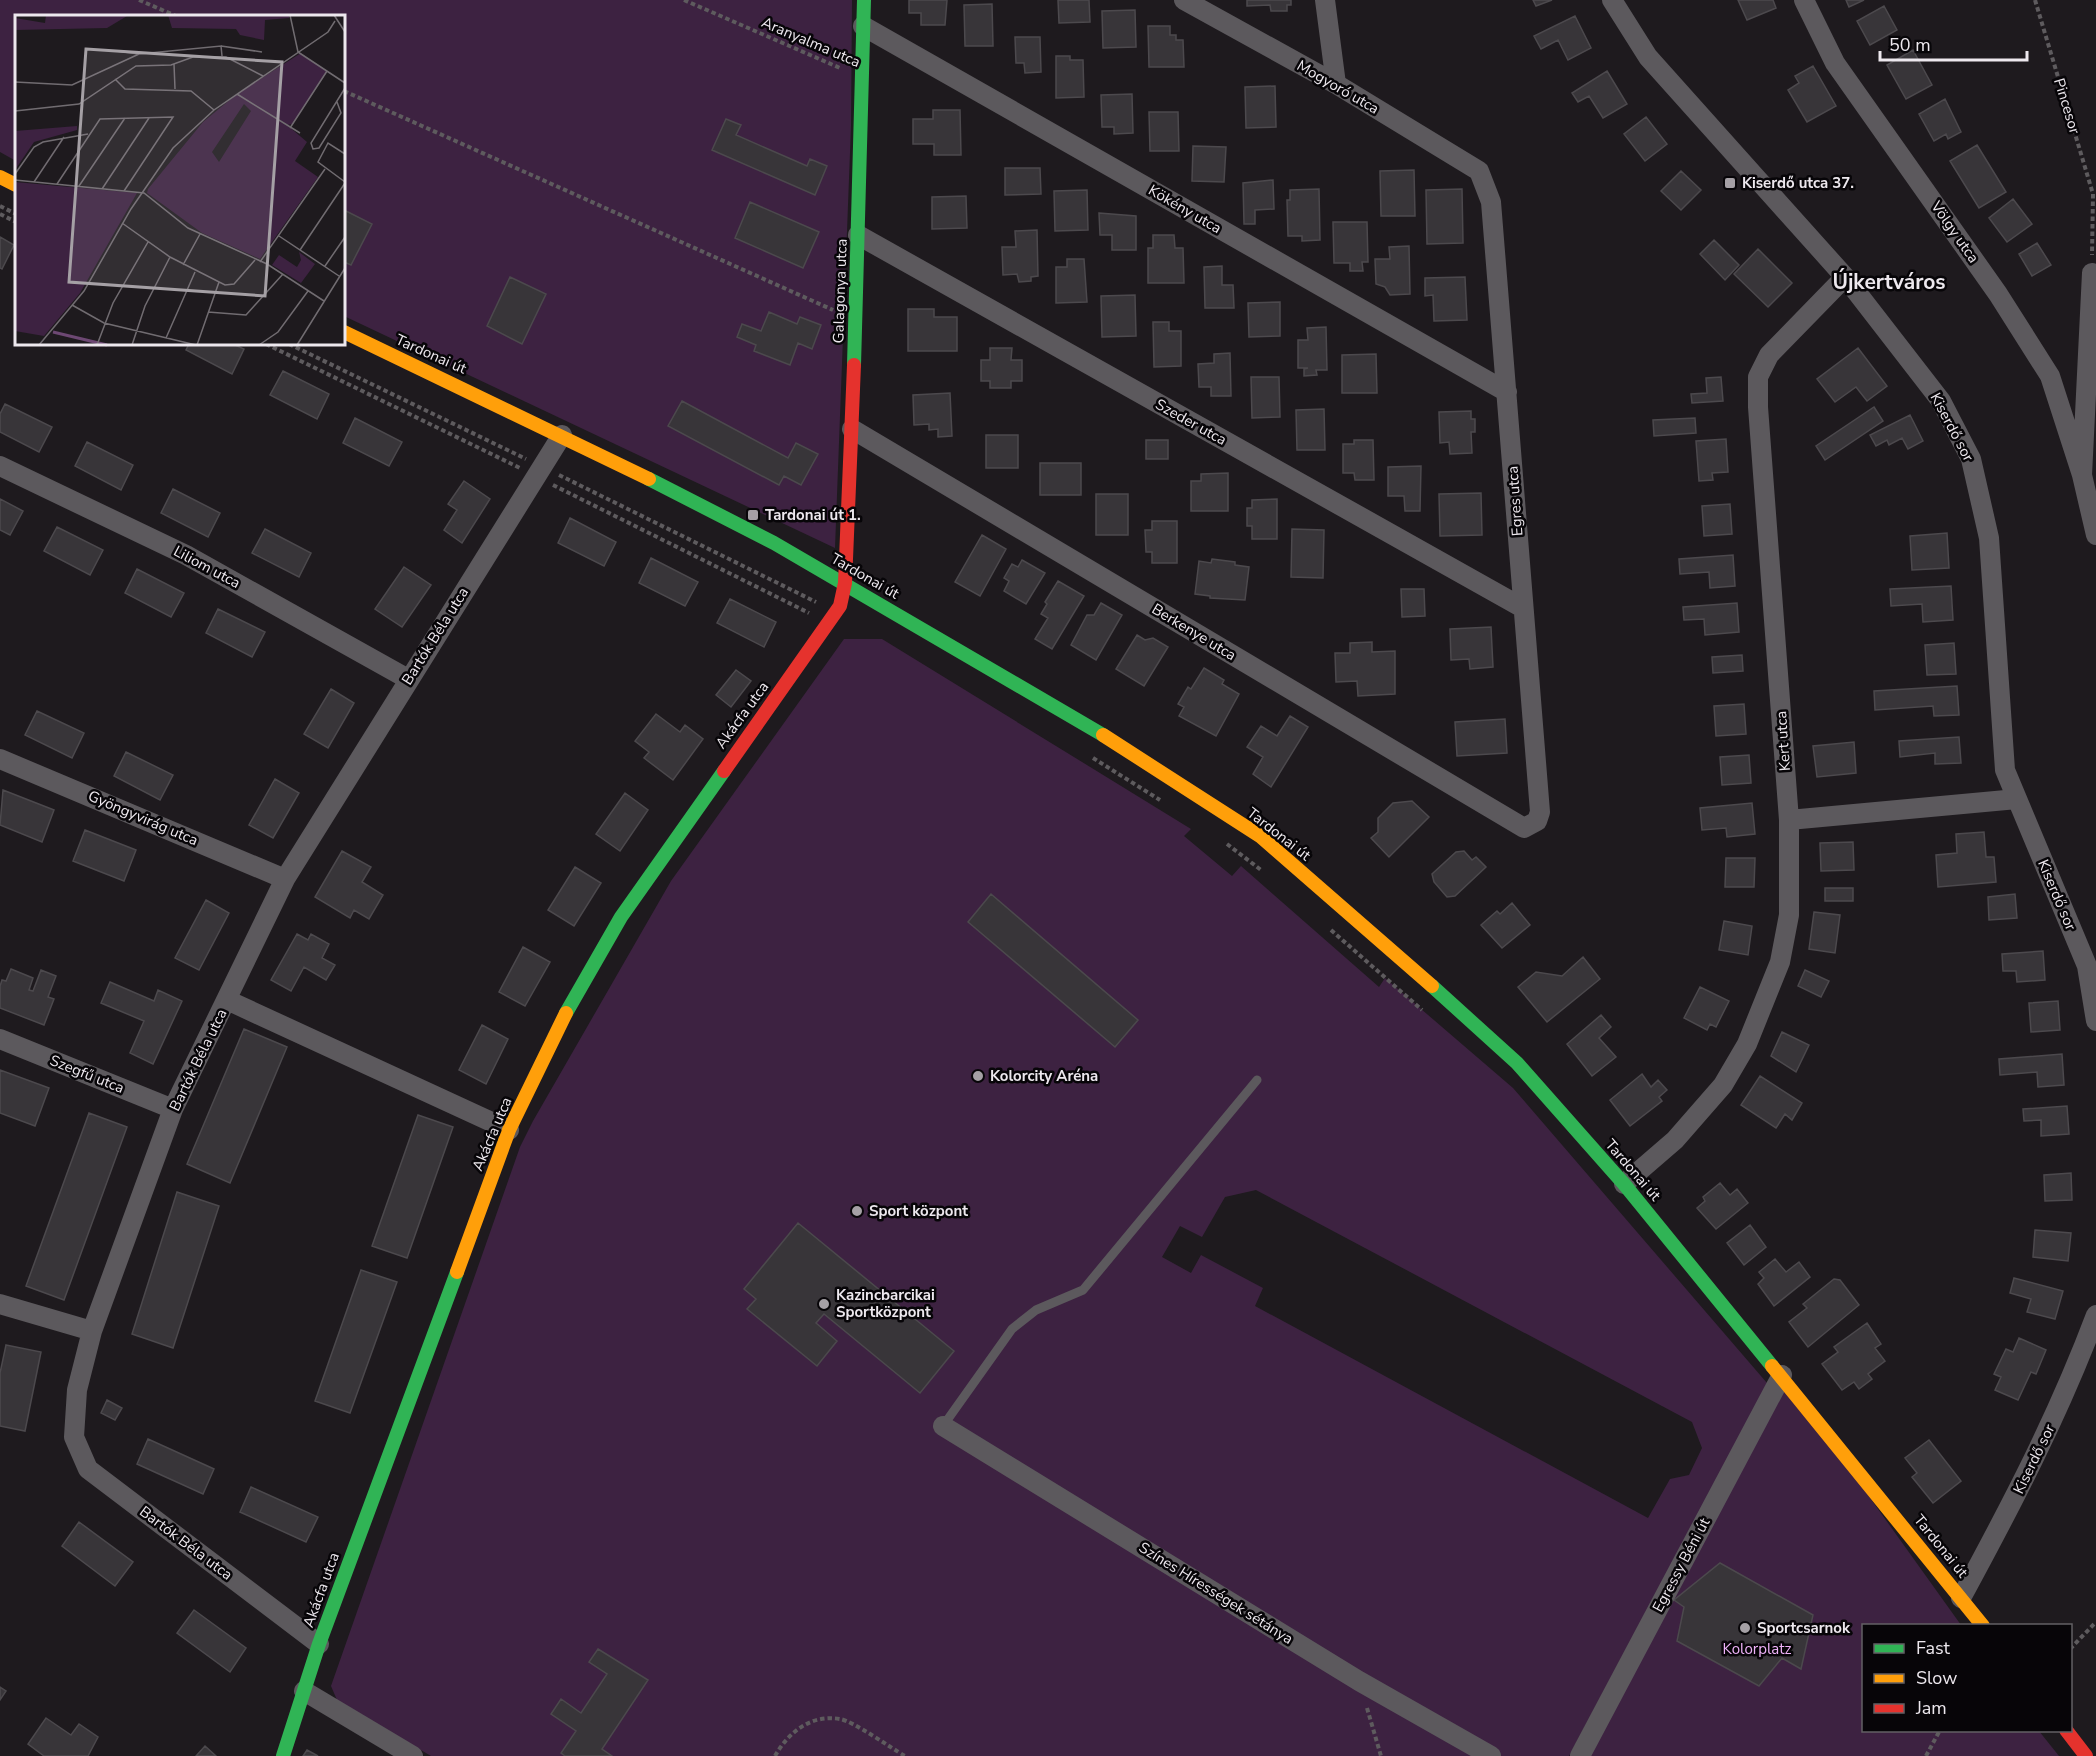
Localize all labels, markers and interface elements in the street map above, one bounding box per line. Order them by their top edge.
street label: Aranyalma utca [758,12,864,72]
inset map [15,15,345,345]
scale bar [1880,24,2027,62]
text: 50 m [1889,33,1931,57]
street label: Mogyoró utca [1293,55,1383,119]
street label: Pincesor [2049,76,2085,137]
place label: Kiserdő utca 37. [1742,173,1854,193]
marker: Kiserdő utca 37. [1723,176,1737,190]
street label: Kökény utca [1145,180,1225,238]
street label: Völgy utca [1926,196,1984,267]
street label: Galagonya utca [828,238,852,344]
district label: Újkertváros [1832,268,1946,296]
street label: Tardonai út [392,329,470,379]
street label: Kiserdő sor [1926,389,1979,465]
street label: Szeder utca [1152,394,1230,450]
street label: Egres utca [1503,465,1527,537]
place label: Tardonai út 1. [765,505,861,525]
marker: Tardonai út 1. [746,508,760,522]
street label: Liliom utca [170,541,244,593]
street label: Tardonai út [827,548,903,604]
street label: Bartók Béla utca [397,583,473,689]
street label: Berkenye utca [1148,599,1240,665]
street label: Akácfa utca [711,677,773,753]
street label: Kert utca [1771,710,1795,772]
street label: Gyöngyvirág utca [85,786,201,850]
street label: Tardonai út [1243,803,1316,866]
street label: Kiserdő sor [2033,856,2081,934]
street label: Bartók Béla utca [165,1005,231,1115]
street label: Szegfű utca [47,1050,127,1098]
place label: Kolorcity Aréna [990,1066,1098,1086]
marker: Kolorcity Aréna [971,1069,985,1083]
street label: Akácfa utca [467,1094,517,1174]
street label: Tardonai út [1601,1135,1666,1206]
place label: Sport központ [869,1201,968,1221]
marker: Sport központ [850,1204,864,1218]
place label: Kazincbarcikai Sportközpont [836,1285,935,1322]
marker: Kazincbarcikai Sportközpont [817,1297,831,1311]
street label: Kiserdő sor [2009,1420,2060,1497]
street label: Bartók Béla utca [135,1501,237,1585]
street label: Tardonai út [1909,1510,1973,1582]
street label: Egressy Béni út [1648,1514,1715,1616]
street label: Színes Hírességek sétánya [1135,1537,1297,1649]
street label: Akácfa utca [298,1550,344,1630]
place label: Sportcsarnok [1757,1618,1851,1638]
marker: Sportcsarnok [1738,1621,1752,1635]
legend [1862,1624,2072,1732]
text: Fast [1916,1636,1951,1660]
park label: Kolorplatz [1723,1639,1792,1659]
text: Slow [1916,1666,1957,1690]
text: Jam [1915,1696,1947,1720]

